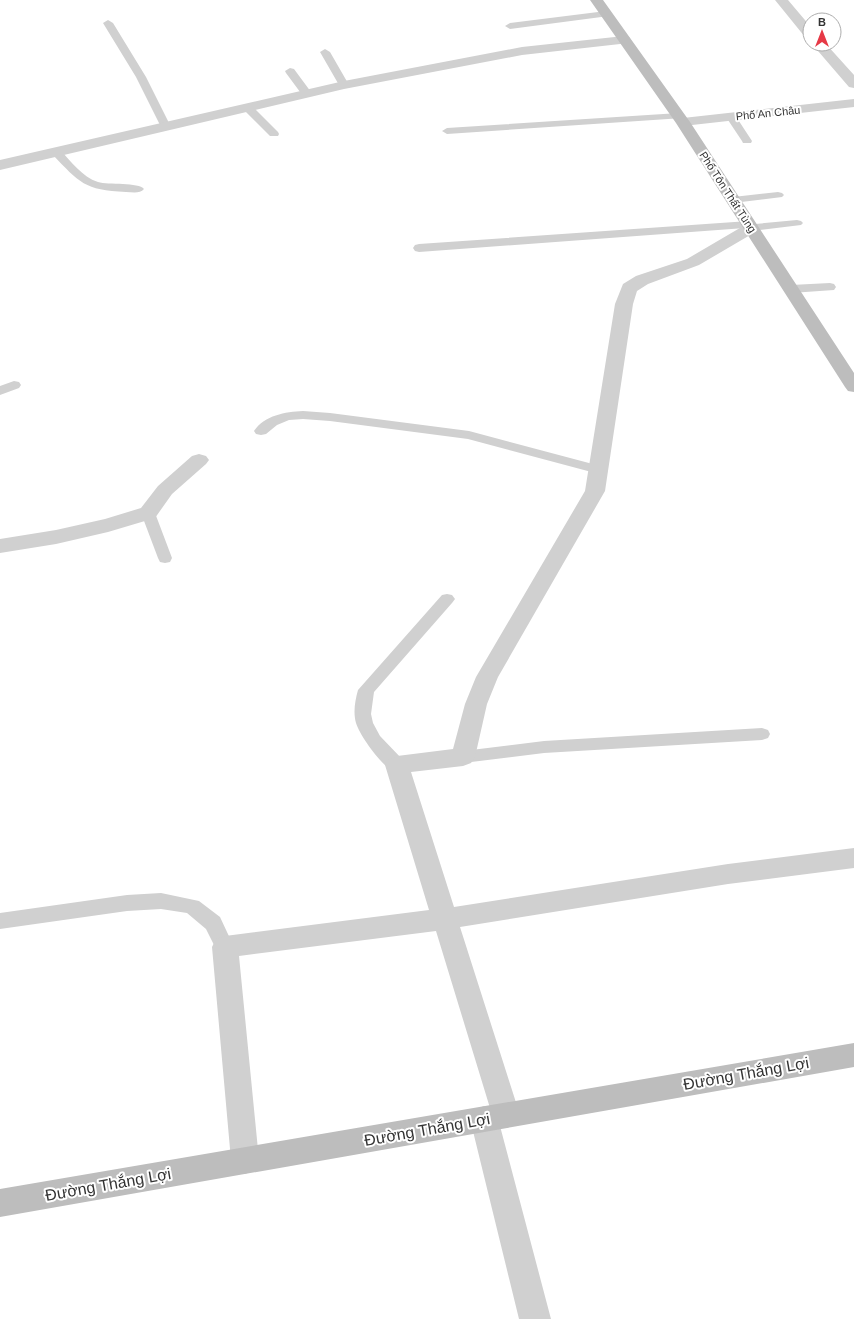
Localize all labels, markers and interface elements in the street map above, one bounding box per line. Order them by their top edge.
north arrow [802,12,842,52]
text: B [818,16,826,28]
street label: Phố An Châu [735,104,801,122]
street label: Phố Tôn Thất Tùng [697,149,759,235]
street label: Đường Thắng Lợi [682,1053,810,1093]
street label: Đường Thắng Lợi [363,1109,491,1149]
street label: Đường Thắng Lợi [44,1164,172,1204]

